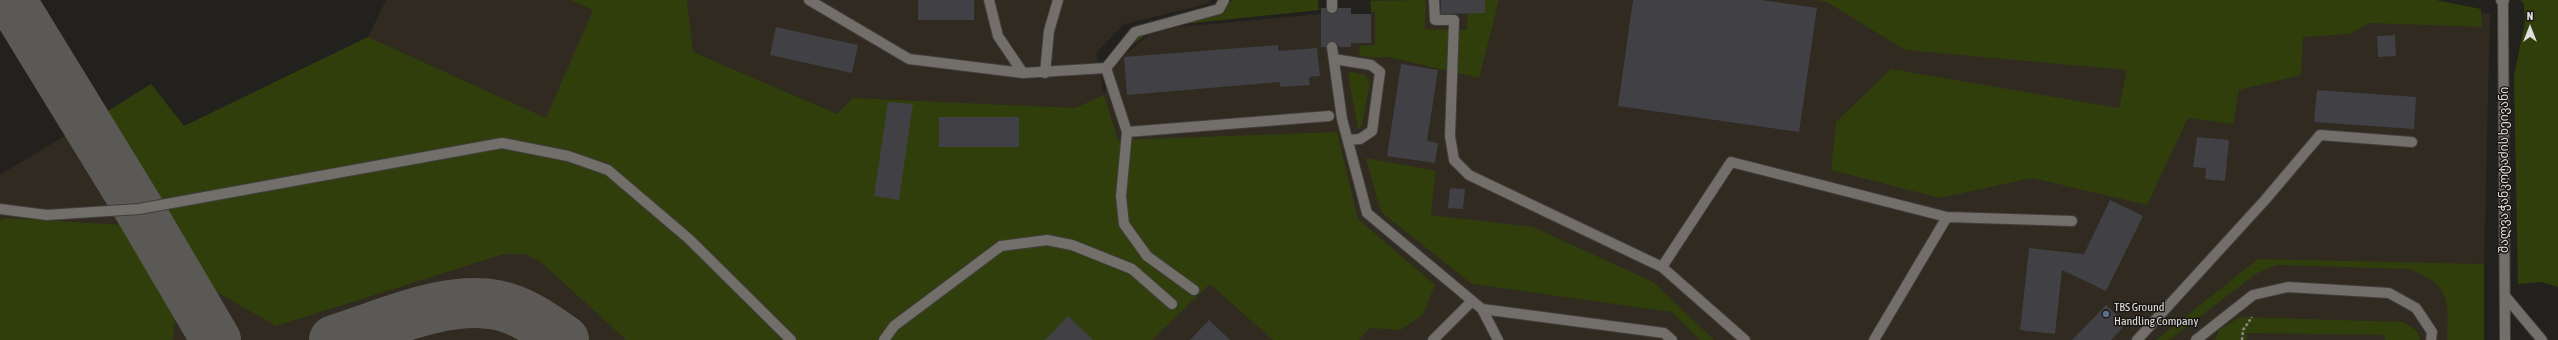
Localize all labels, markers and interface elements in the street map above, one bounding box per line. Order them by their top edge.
north arrow [2510,8,2550,48]
text: N [2527,10,2533,22]
street label: შალვა ჭანკოტაძის ხეივანი [2497,87,2511,253]
place label: TBS Ground Handling Company [2114,300,2198,328]
marker: TBS Ground Handling Company [2101,309,2111,319]

